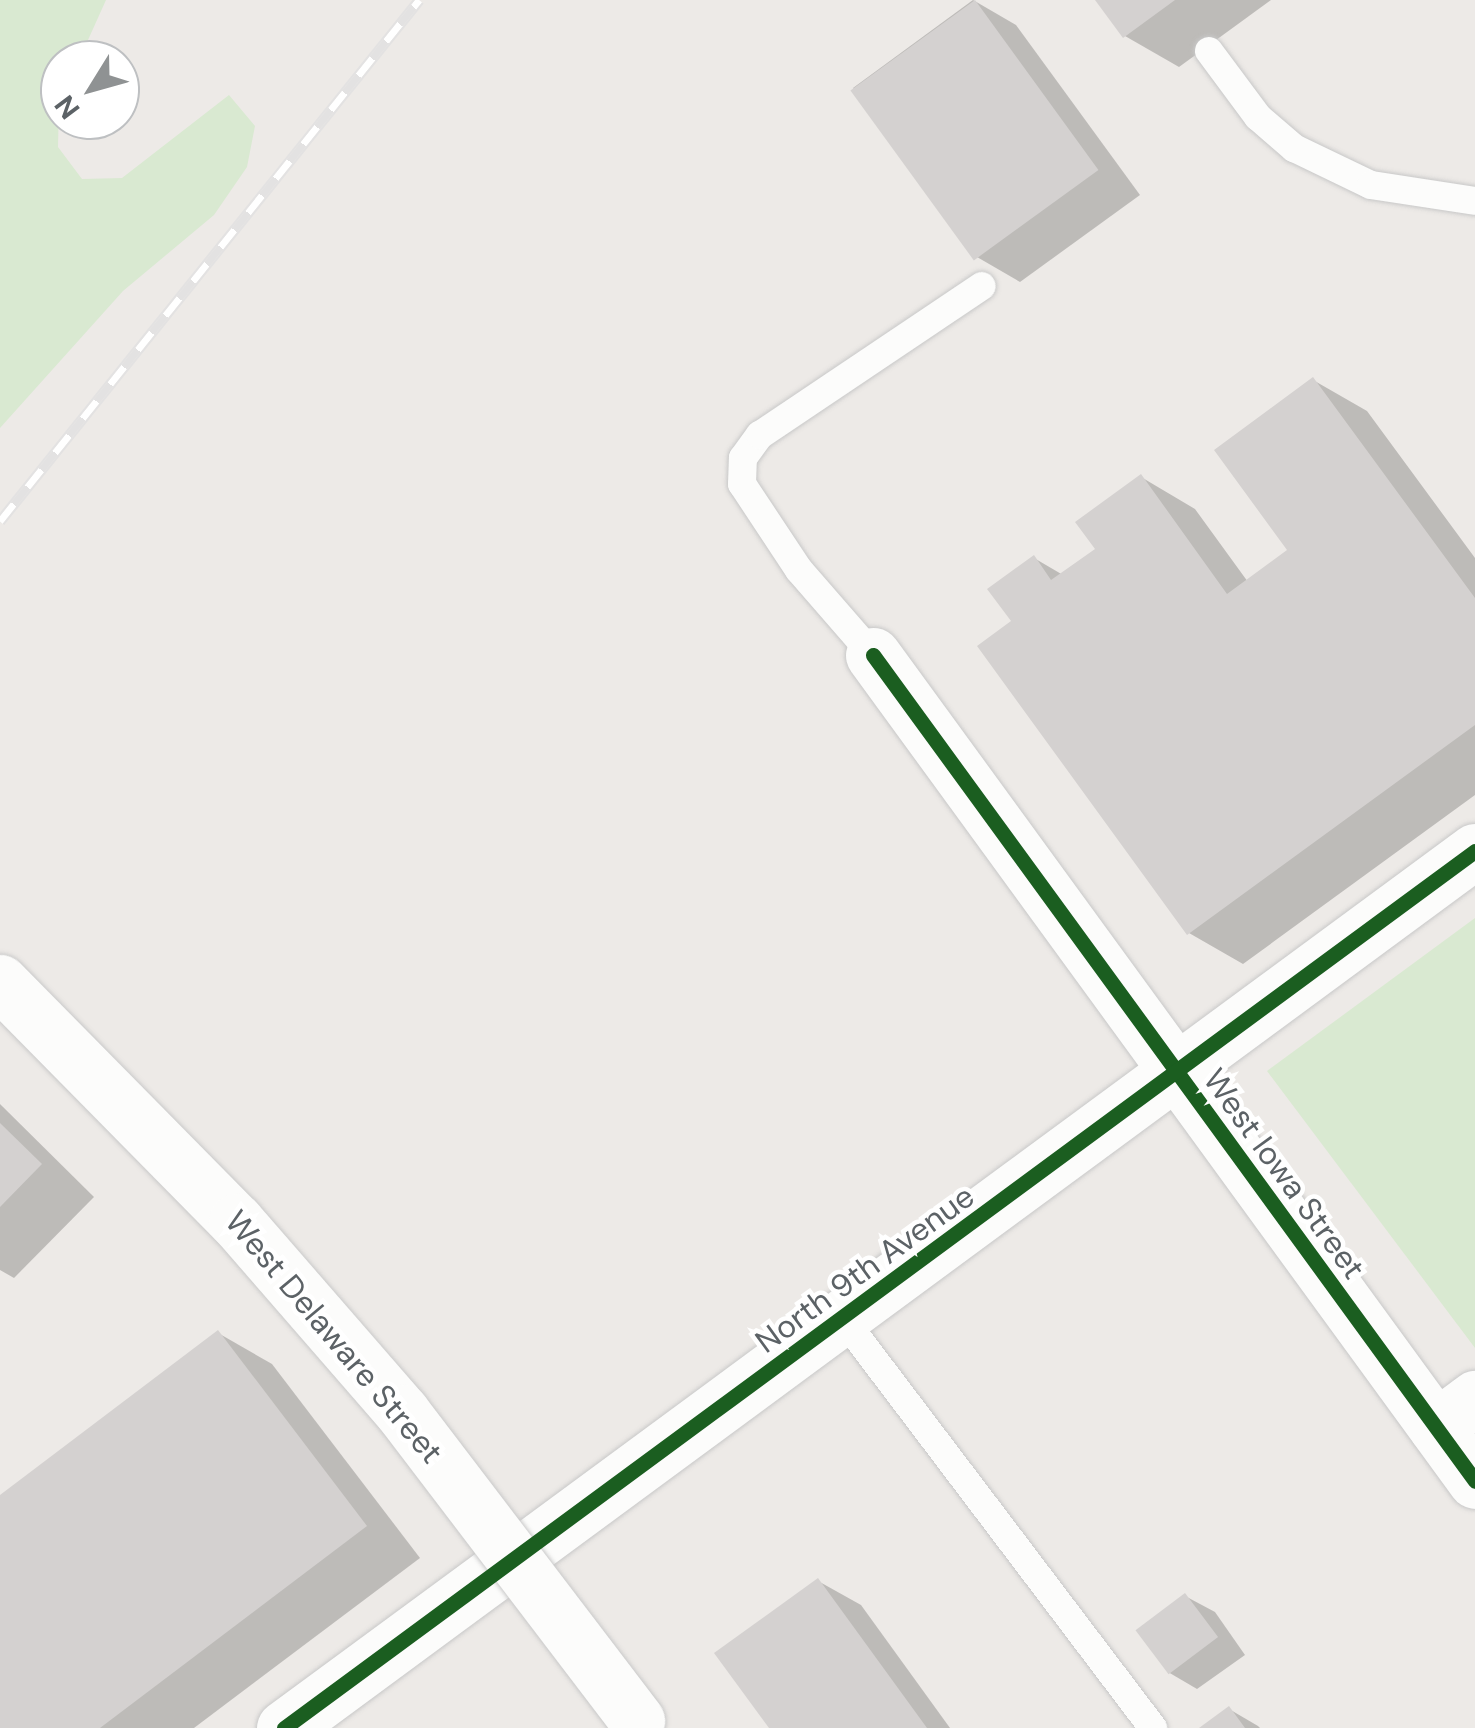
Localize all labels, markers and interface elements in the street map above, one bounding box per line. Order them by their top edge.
north arrow [40,40,140,140]
text: N [46,88,88,126]
street label: West Iowa Street [1195,1061,1373,1287]
street label: North 9th Avenue [748,1177,982,1361]
street label: West Delaware Street [217,1203,451,1471]

